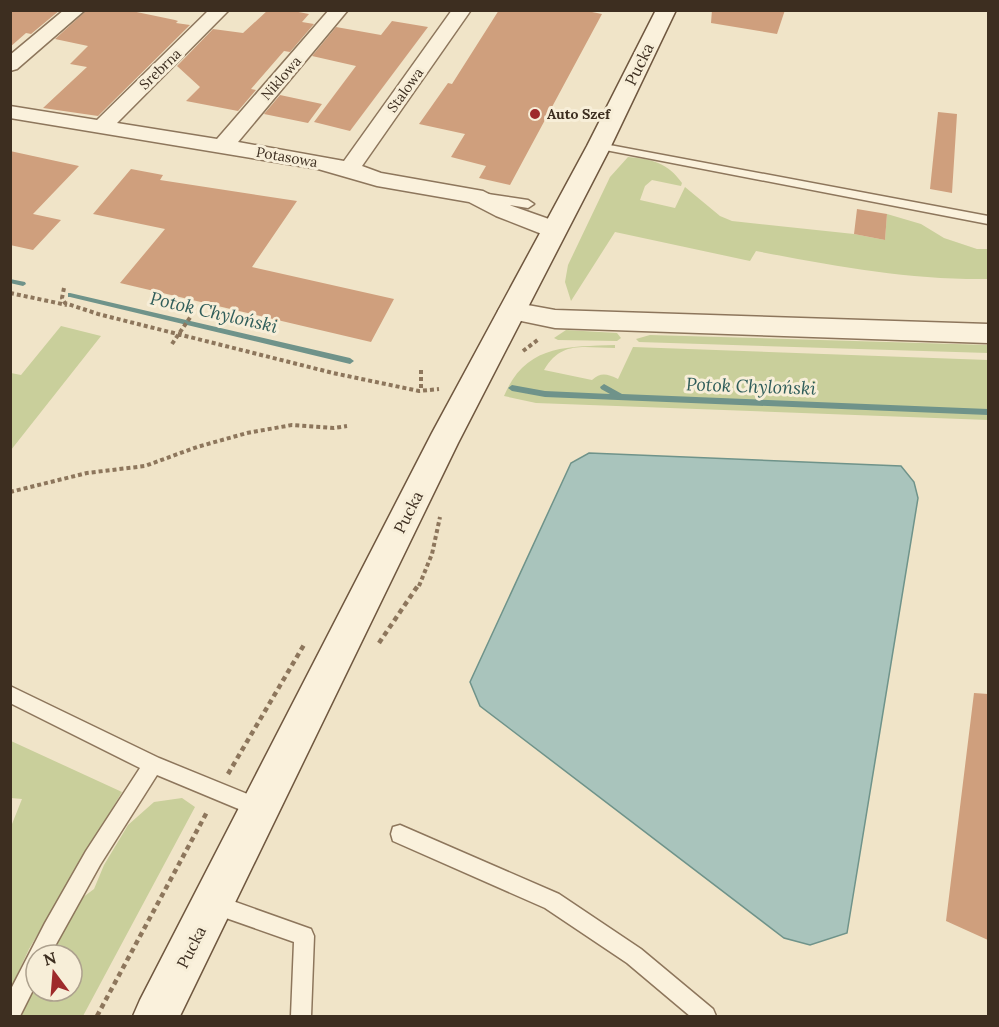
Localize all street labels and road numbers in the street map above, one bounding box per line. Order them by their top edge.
street label: Pucka [620,40,658,88]
street label: Srebrna [135,45,185,93]
street label: Niklowa [257,52,305,104]
street label: Stalowa [383,64,427,116]
street label: Potasowa [255,143,319,171]
street label: Pucka [389,488,427,536]
street label: Pucka [172,923,210,971]

